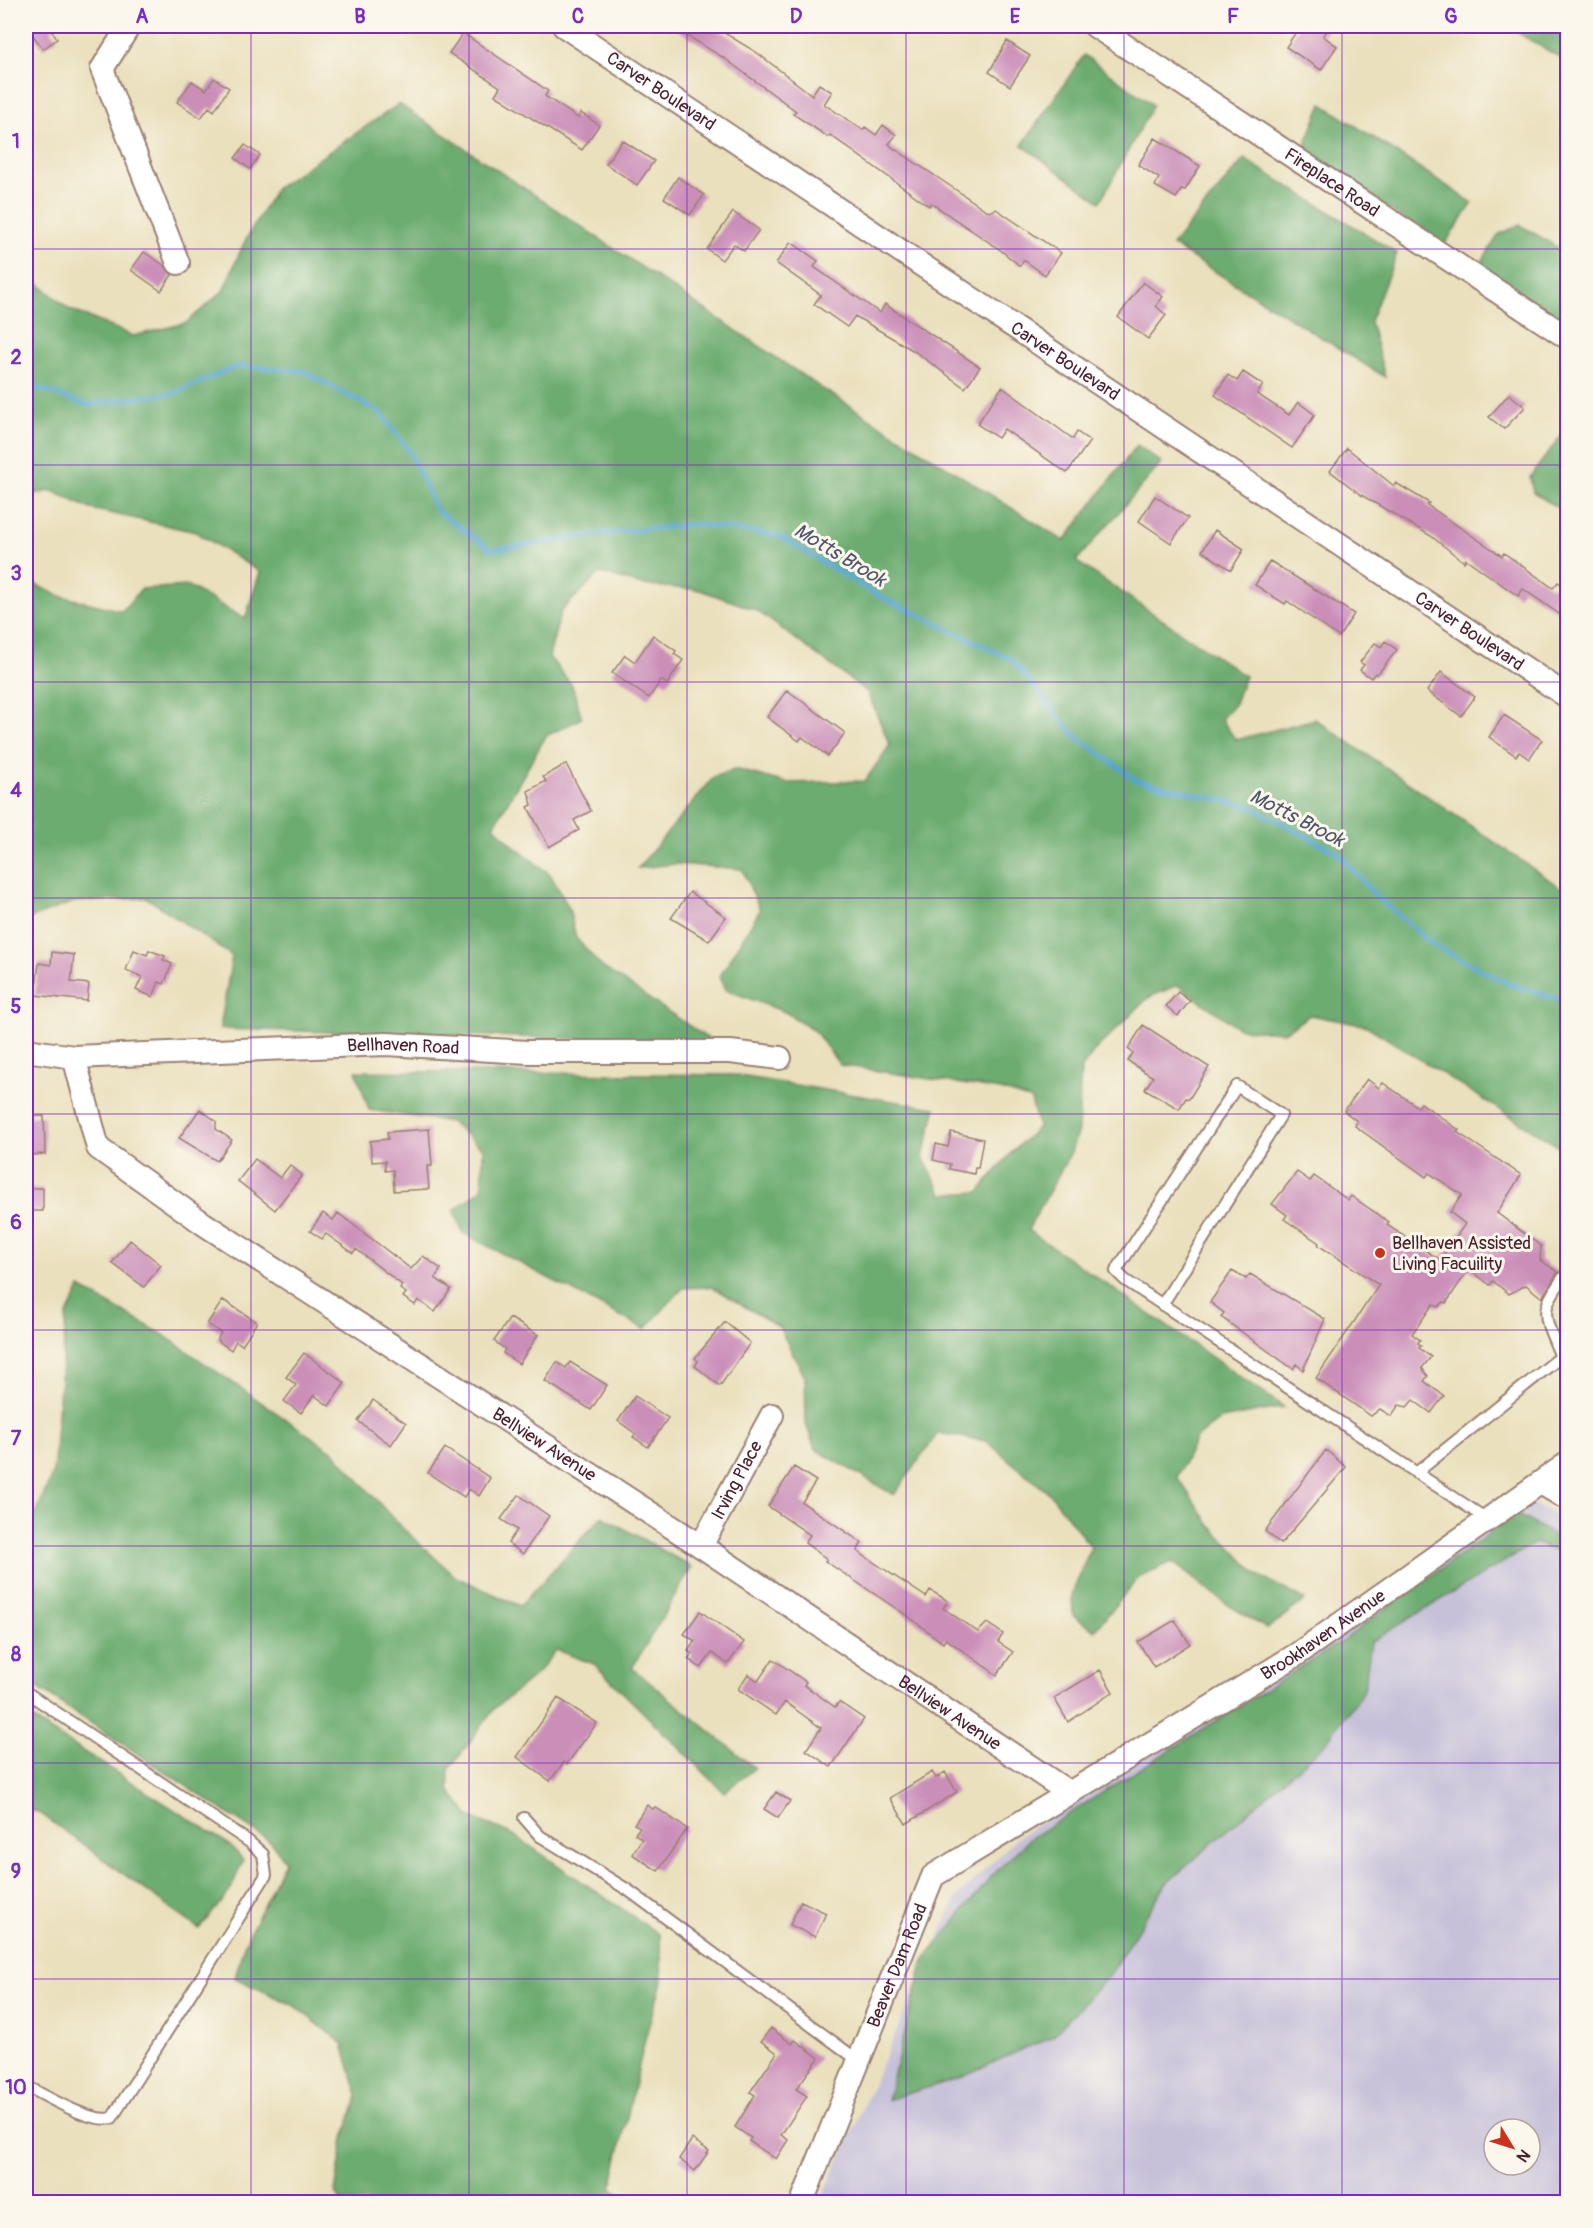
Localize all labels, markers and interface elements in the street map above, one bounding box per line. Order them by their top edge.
text: A [136,4,149,29]
text: B [354,4,366,29]
text: C [572,4,584,29]
text: D [790,4,803,29]
text: E [1010,4,1021,29]
text: F [1227,4,1239,29]
text: G [1444,4,1458,29]
street label: Carver Boulevard [602,46,720,136]
text: 1 [12,129,20,154]
street label: Fireplace Road [1280,143,1384,222]
street label: Carver Boulevard [1006,316,1124,406]
text: 2 [10,345,22,370]
water label: Motts Brook [790,518,892,593]
text: 3 [10,561,22,586]
street label: Carver Boulevard [1410,586,1528,676]
text: 4 [10,778,22,803]
water label: Motts Brook [1246,784,1350,853]
text: 5 [11,994,22,1019]
street label: Bellhaven Road [347,1032,460,1060]
text: 6 [10,1210,22,1235]
place label: Bellhaven Assisted Living Facuility [1392,1232,1531,1276]
marker: Bellhaven Assisted Living Facuility [1373,1246,1387,1260]
street label: Bellview Avenue [488,1402,601,1487]
text: 7 [11,1426,22,1451]
street label: Irving Place [706,1436,768,1524]
street label: Brookhaven Avenue [1256,1584,1390,1685]
text: 8 [11,1642,21,1667]
street label: Bellview Avenue [894,1670,1006,1755]
text: 9 [11,1859,21,1884]
street label: Beaver Dam Road [862,1900,932,2031]
text: 10 [5,2075,27,2100]
north arrow [1482,2117,1542,2177]
text: N [1512,2145,1534,2166]

